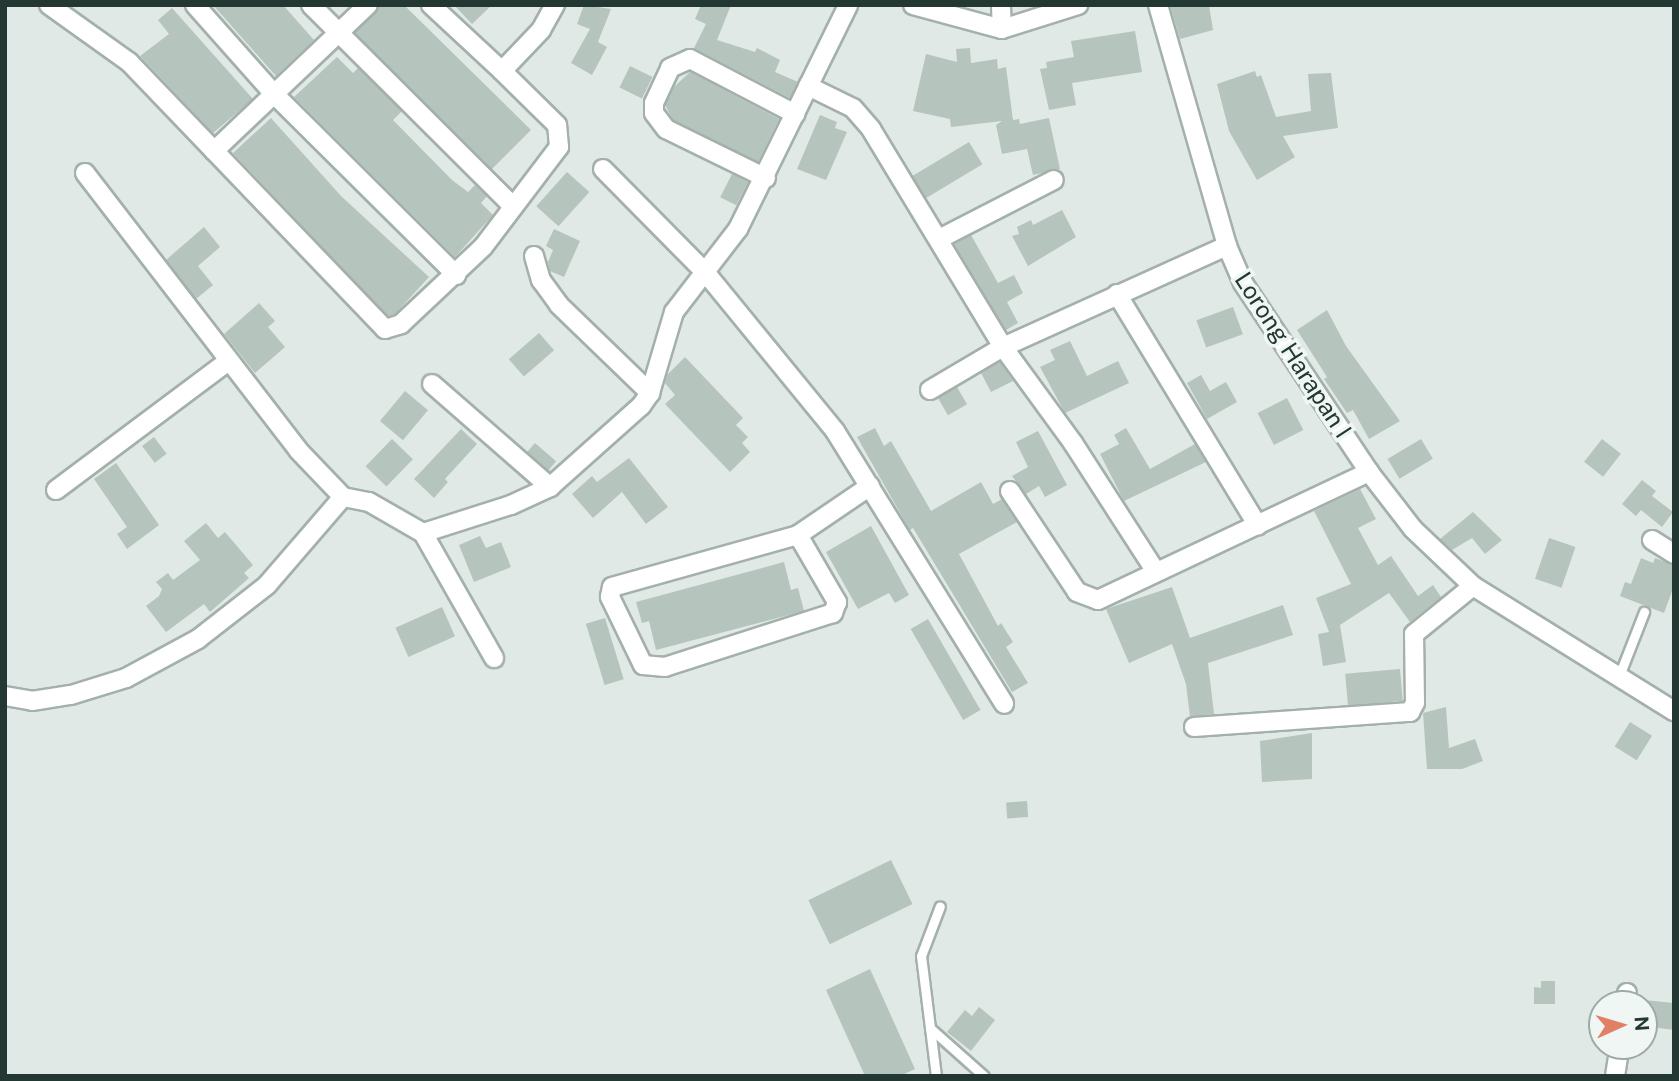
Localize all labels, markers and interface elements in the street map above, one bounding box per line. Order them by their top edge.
street label: Lorong Harapan I [1229,267,1357,443]
north arrow [1588,990,1658,1060]
text: N [1630,1015,1653,1032]

